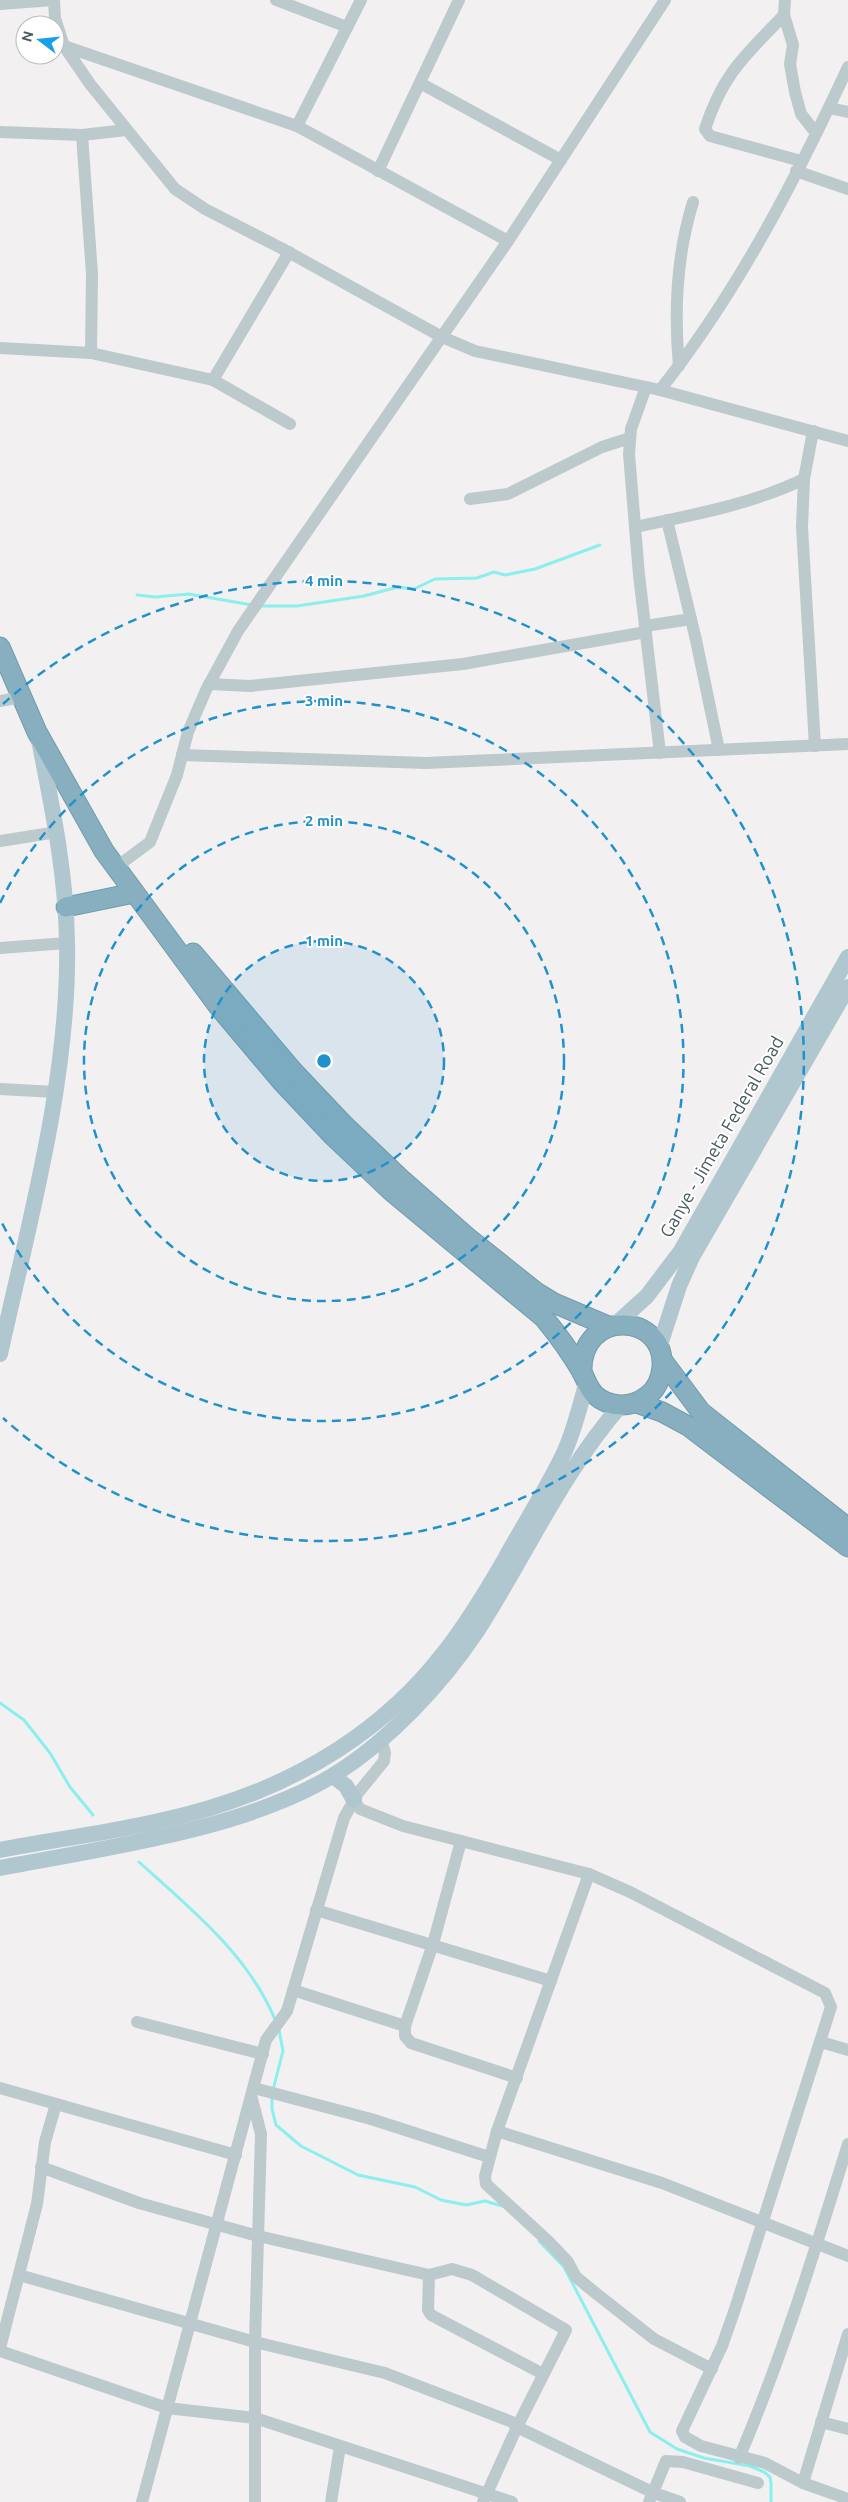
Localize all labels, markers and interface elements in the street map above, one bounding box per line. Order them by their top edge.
north arrow [15,15,65,65]
text: N [18,29,37,44]
text: 4 min [305,572,343,589]
text: 3 min [305,692,343,709]
text: 2 min [305,812,343,829]
text: 1 min [305,932,343,949]
street label: Ganye - Jimeta Federal Road [655,1032,787,1241]
centre of rings [315,1052,333,1070]

